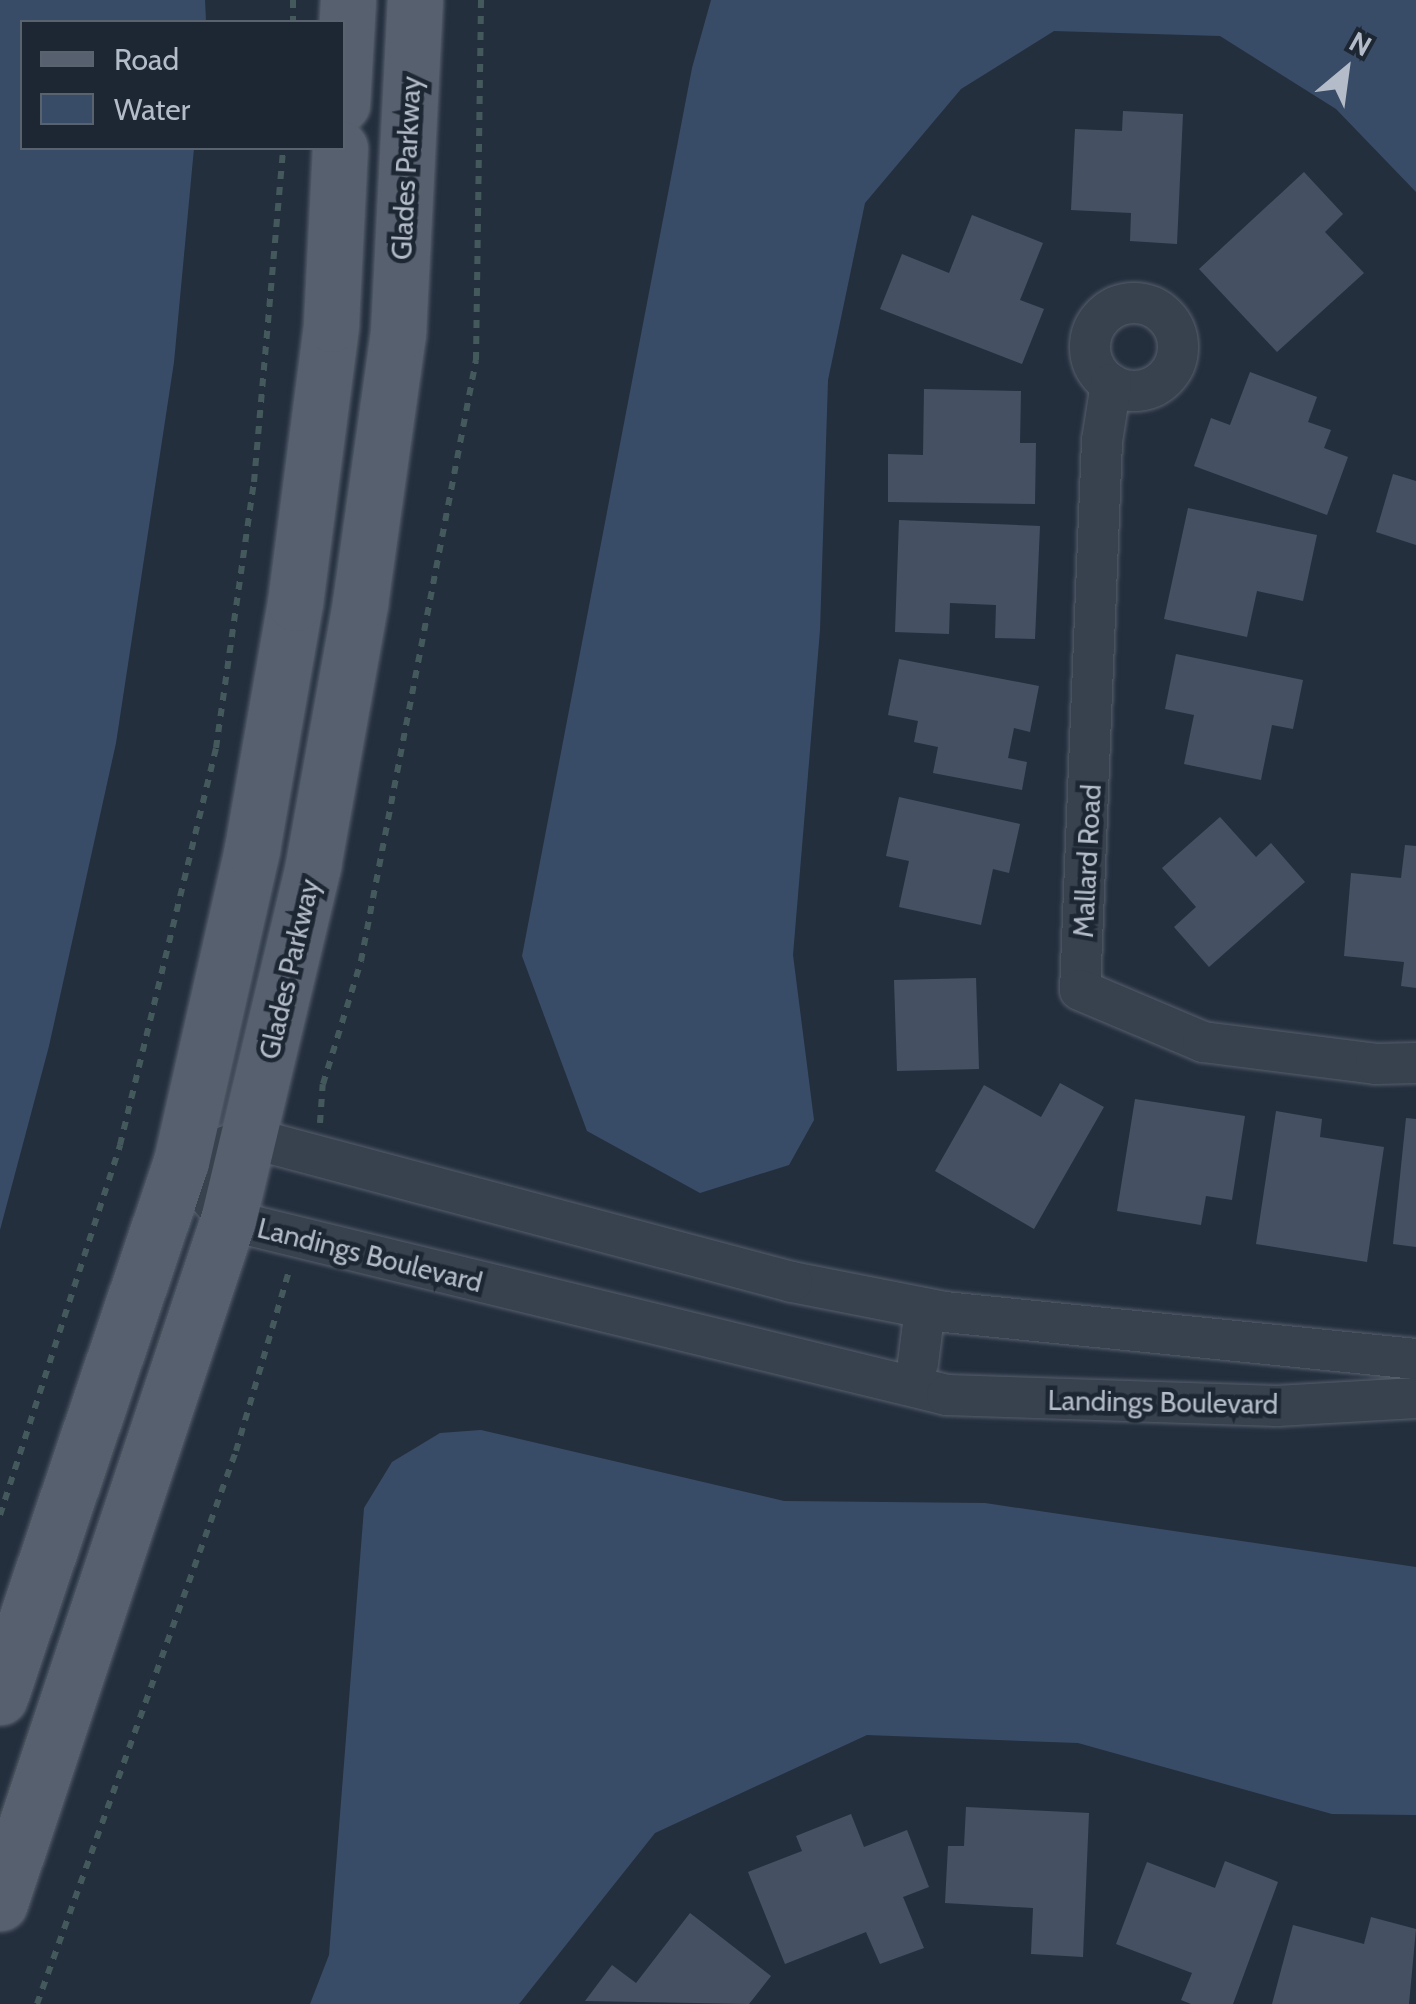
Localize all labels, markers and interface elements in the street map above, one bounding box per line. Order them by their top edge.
legend [20,20,345,150]
north arrow [1296,20,1396,120]
text: N [1344,24,1377,63]
text: Road [114,41,179,78]
street label: Glades Parkway [384,75,428,261]
text: Water [114,91,190,128]
street label: Mallard Road [1066,783,1108,939]
street label: Glades Parkway [252,876,326,1062]
street label: Landings Boulevard [254,1211,486,1299]
street label: Landings Boulevard [1047,1383,1279,1421]

